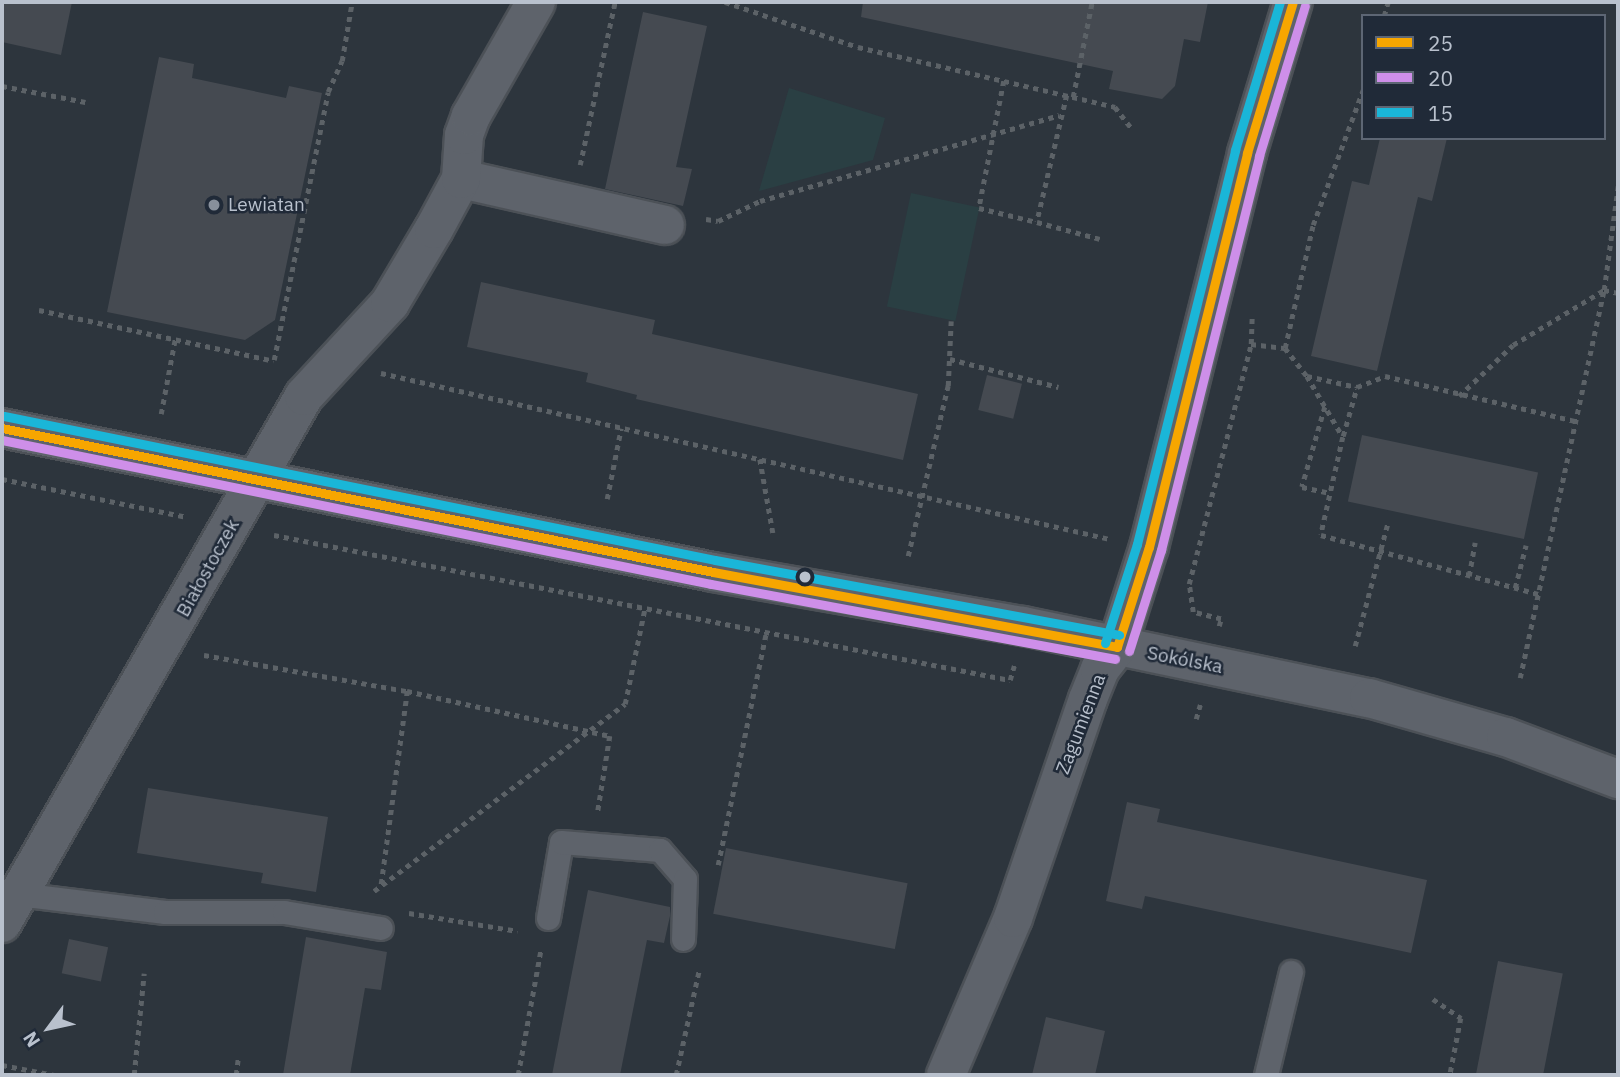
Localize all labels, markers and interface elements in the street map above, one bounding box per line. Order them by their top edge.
legend [1361,14,1606,140]
text: 25 [1428,29,1453,57]
text: 20 [1428,64,1453,92]
text: 15 [1428,99,1453,127]
place label: Lewiatan [228,194,305,216]
marker: Lewiatan [206,197,222,213]
street label: Białostoczek [172,515,244,621]
unlabelled marker [798,570,812,584]
street label: Sokólska [1145,642,1225,678]
street label: Zagumienna [1051,671,1111,777]
north arrow [14,993,84,1063]
text: N [18,1027,45,1052]

